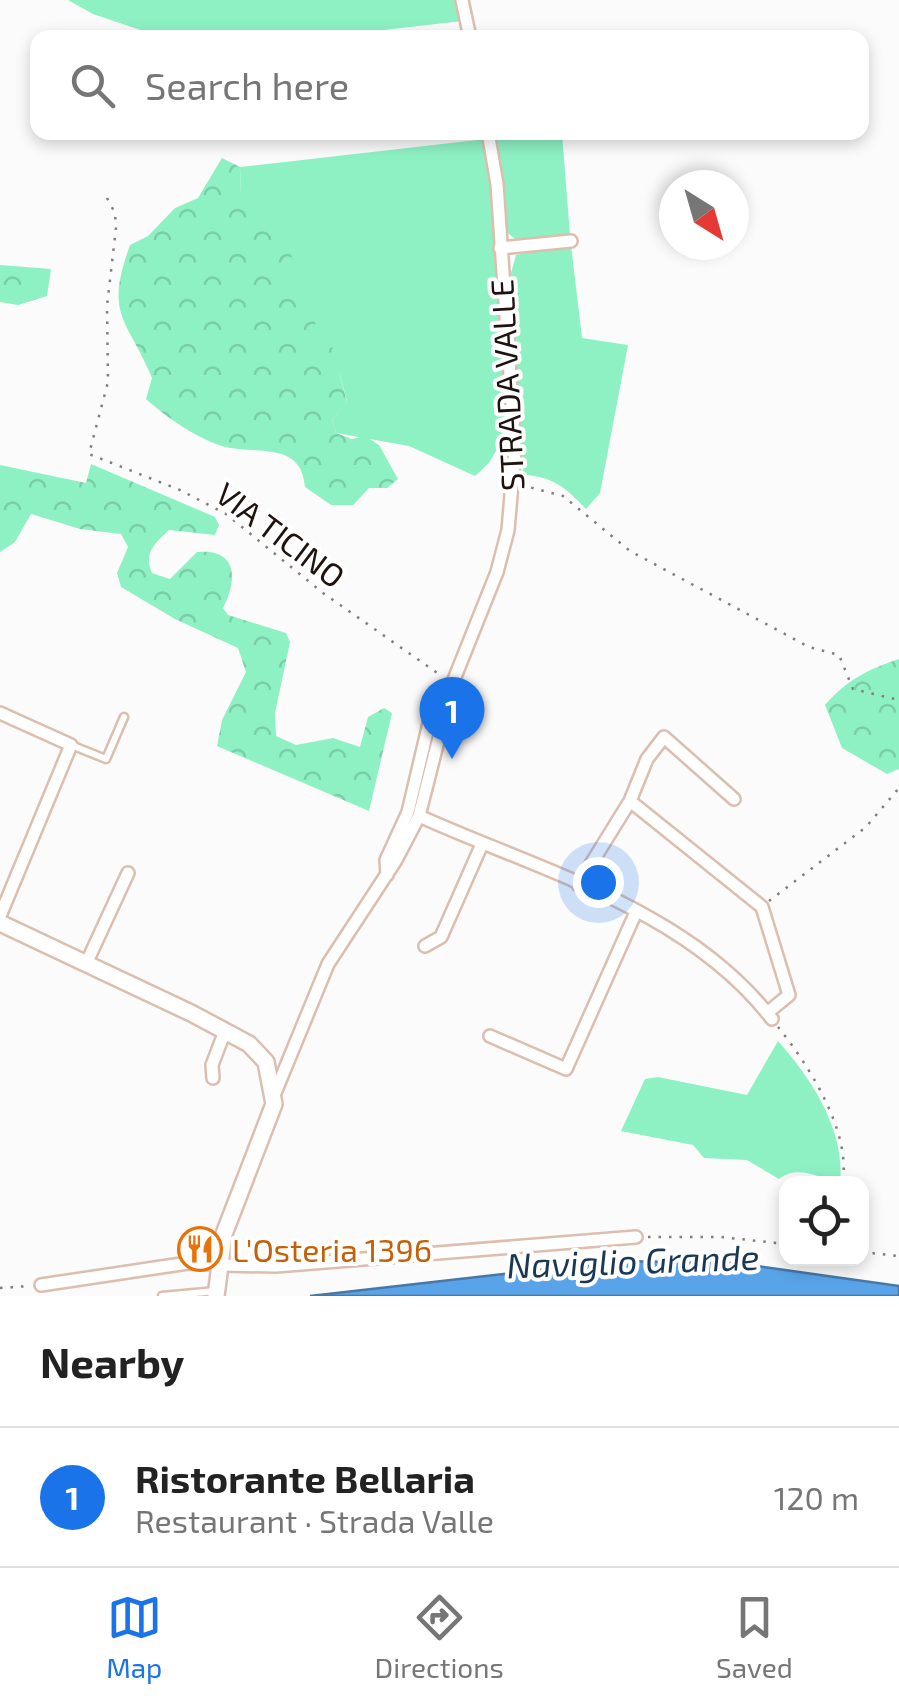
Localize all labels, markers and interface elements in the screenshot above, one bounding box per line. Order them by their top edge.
search box [30,30,869,140]
icon: search [65,58,120,113]
text: Search here [145,62,349,108]
north arrow [659,170,749,260]
street label: STRADA VALLE [481,278,531,492]
street label: VIA TICINO [209,473,353,595]
pin: 1 [420,676,484,759]
your location [573,857,624,908]
map controls [779,1176,869,1266]
button: locate [779,1176,869,1266]
restaurant icon: L'Osteria 1396 [177,1226,223,1272]
place label: L'Osteria 1396 [232,1230,432,1268]
water label: Naviglio Grande [506,1235,760,1285]
text: Nearby [40,1336,184,1386]
text: Ristorante Bellaria [135,1455,475,1501]
text: 1 [66,1478,79,1516]
text: 120 m [774,1478,859,1516]
text: Restaurant · Strada Valle [135,1501,494,1539]
tab: Map [106,1590,162,1684]
tab: Directions [375,1590,504,1684]
tab: Saved [716,1590,793,1684]

